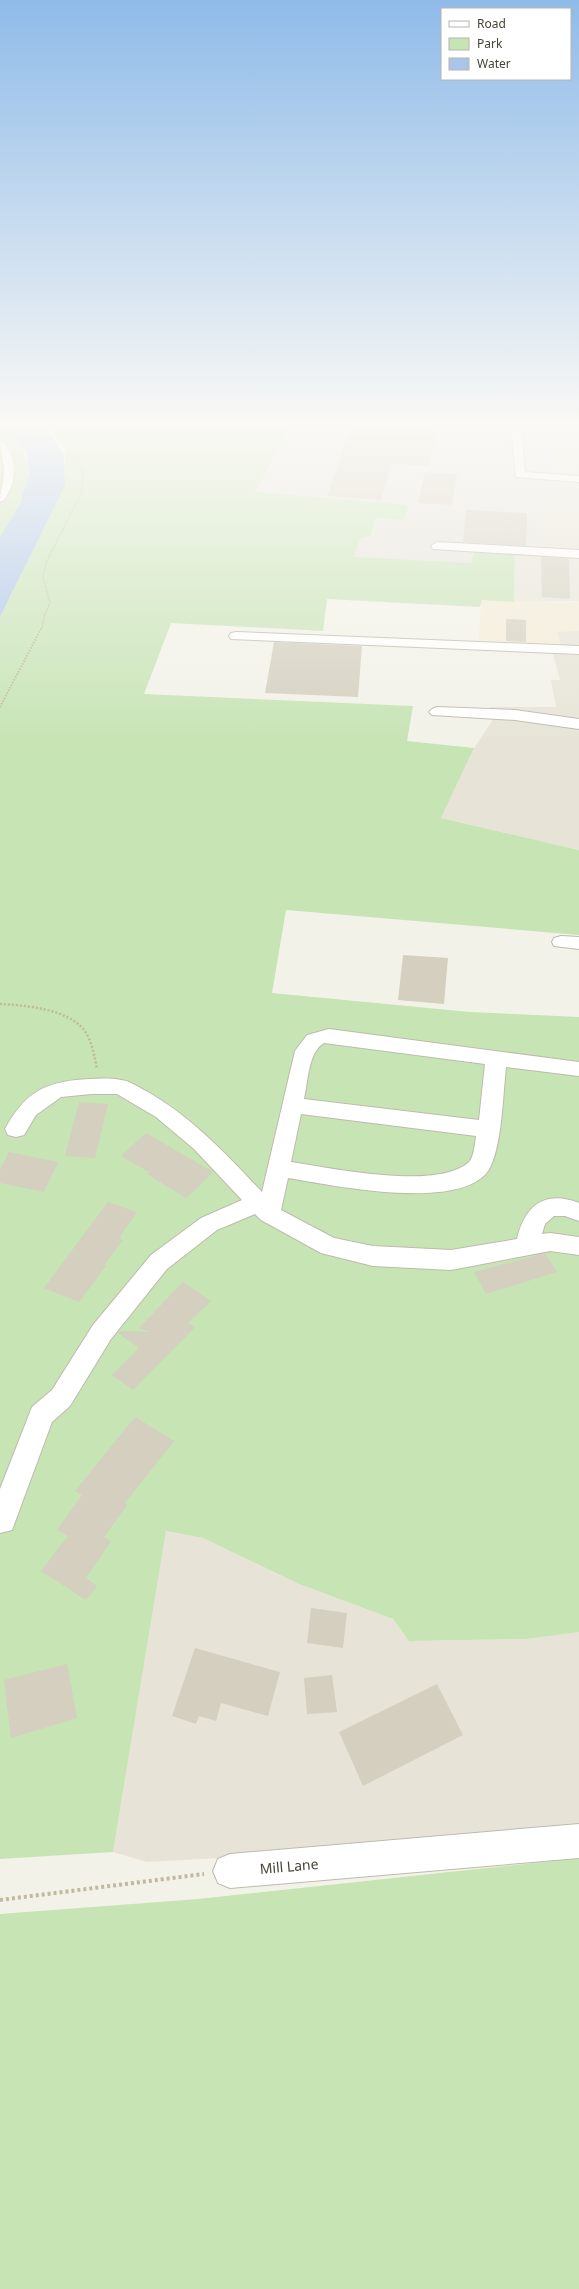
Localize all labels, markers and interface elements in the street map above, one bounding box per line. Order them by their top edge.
legend [441,8,571,80]
text: Road [477,15,506,32]
text: Park [477,35,503,52]
text: Water [477,55,511,72]
street label: Mill Lane [259,1854,319,1878]

